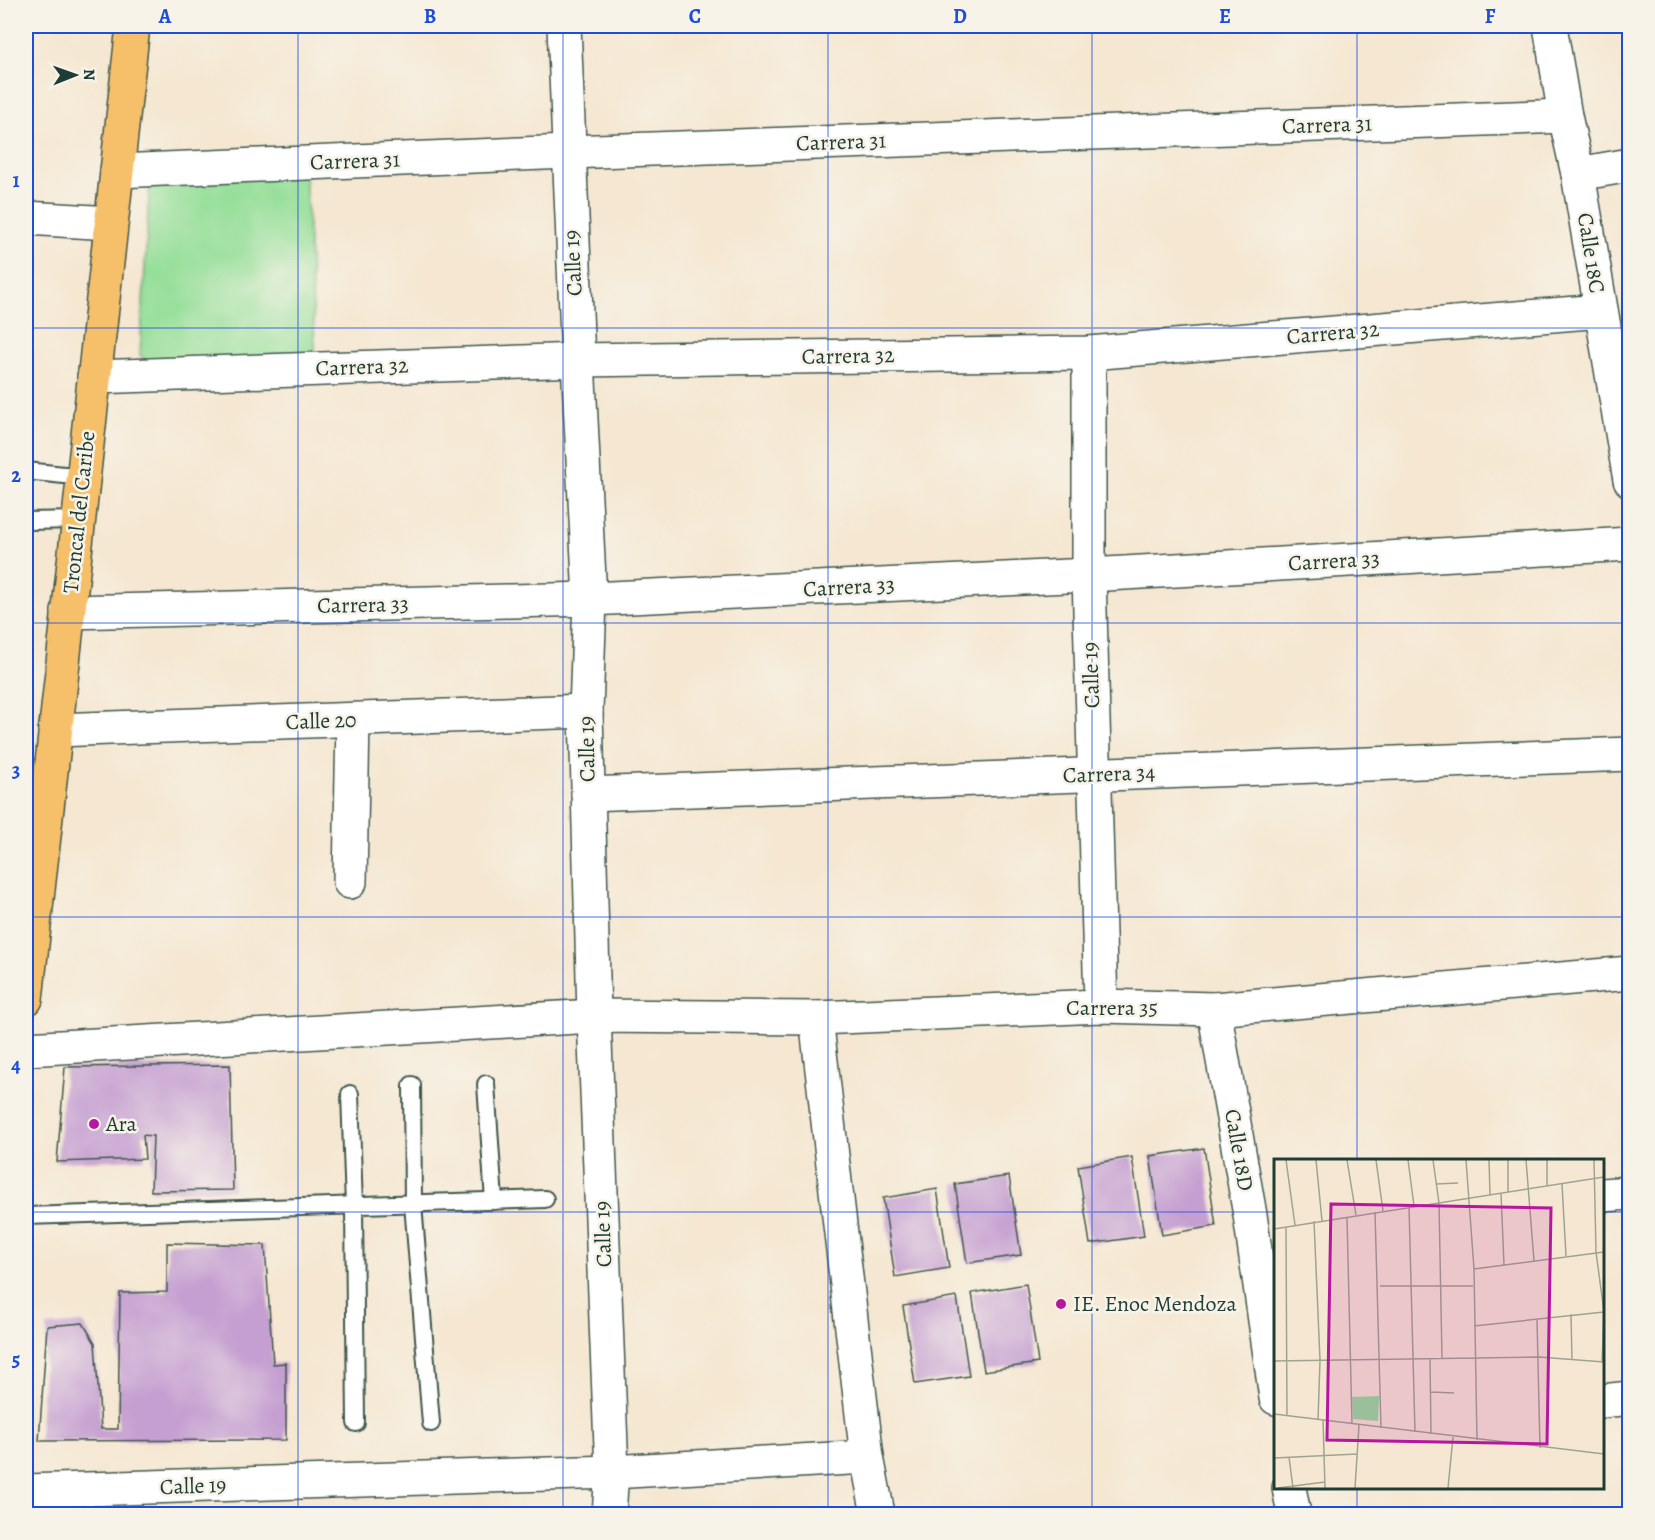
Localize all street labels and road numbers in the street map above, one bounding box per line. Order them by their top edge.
street label: Carrera 31 [1281,108,1373,142]
street label: Carrera 31 [795,125,887,159]
street label: Carrera 31 [309,144,401,178]
street label: Calle 18C [1570,211,1612,295]
street label: Calle 19 [556,229,590,297]
street label: Carrera 32 [1285,314,1381,352]
street label: Carrera 32 [801,340,895,372]
street label: Carrera 32 [315,350,409,384]
street label: Troncal del Caribe [56,430,102,594]
street label: Carrera 33 [1287,544,1381,578]
street label: Carrera 33 [802,570,896,604]
street label: Carrera 33 [317,589,409,621]
street label: Calle 19 [1075,641,1107,709]
street label: Calle 20 [285,705,357,737]
street label: Calle 19 [571,715,603,783]
street label: Carrera 34 [1062,757,1156,791]
street label: Carrera 35 [1066,993,1158,1023]
street label: Calle 18D [1217,1107,1261,1193]
street label: Calle 19 [587,1200,619,1268]
street label: Calle 19 [159,1470,227,1502]

